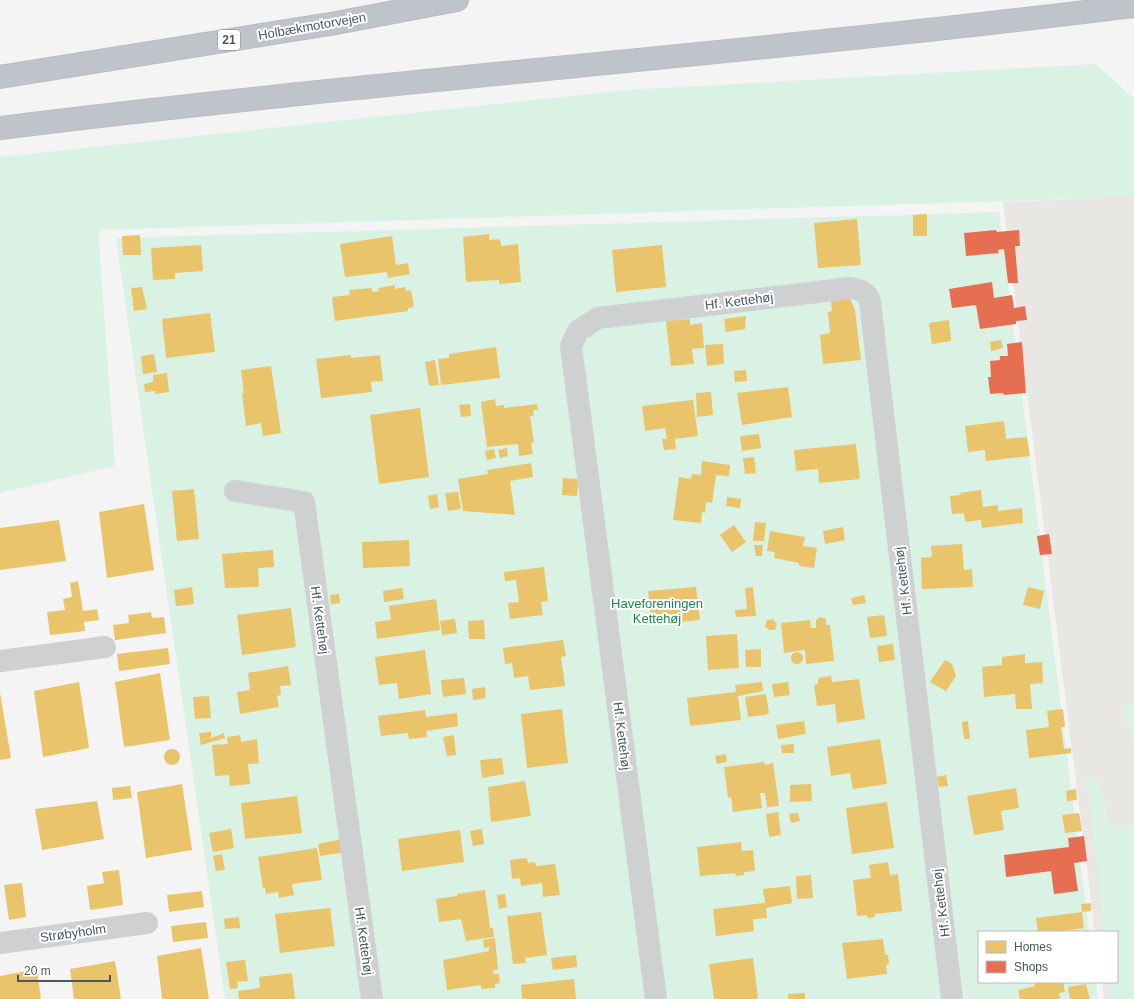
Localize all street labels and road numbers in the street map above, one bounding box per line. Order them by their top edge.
street label: Holbækmotorvejen [257,9,367,43]
road number: 21 [218,30,240,50]
street label: Hf. Kettehøj [704,289,774,313]
street label: Hf. Kettehøj [891,546,915,616]
street label: Hf. Kettehøj [308,585,332,655]
street label: Hf. Kettehøj [610,701,634,771]
street label: Hf. Kettehøj [929,868,953,938]
street label: Hf. Kettehøj [352,906,376,976]
street label: Strøbyholm [39,921,107,945]

